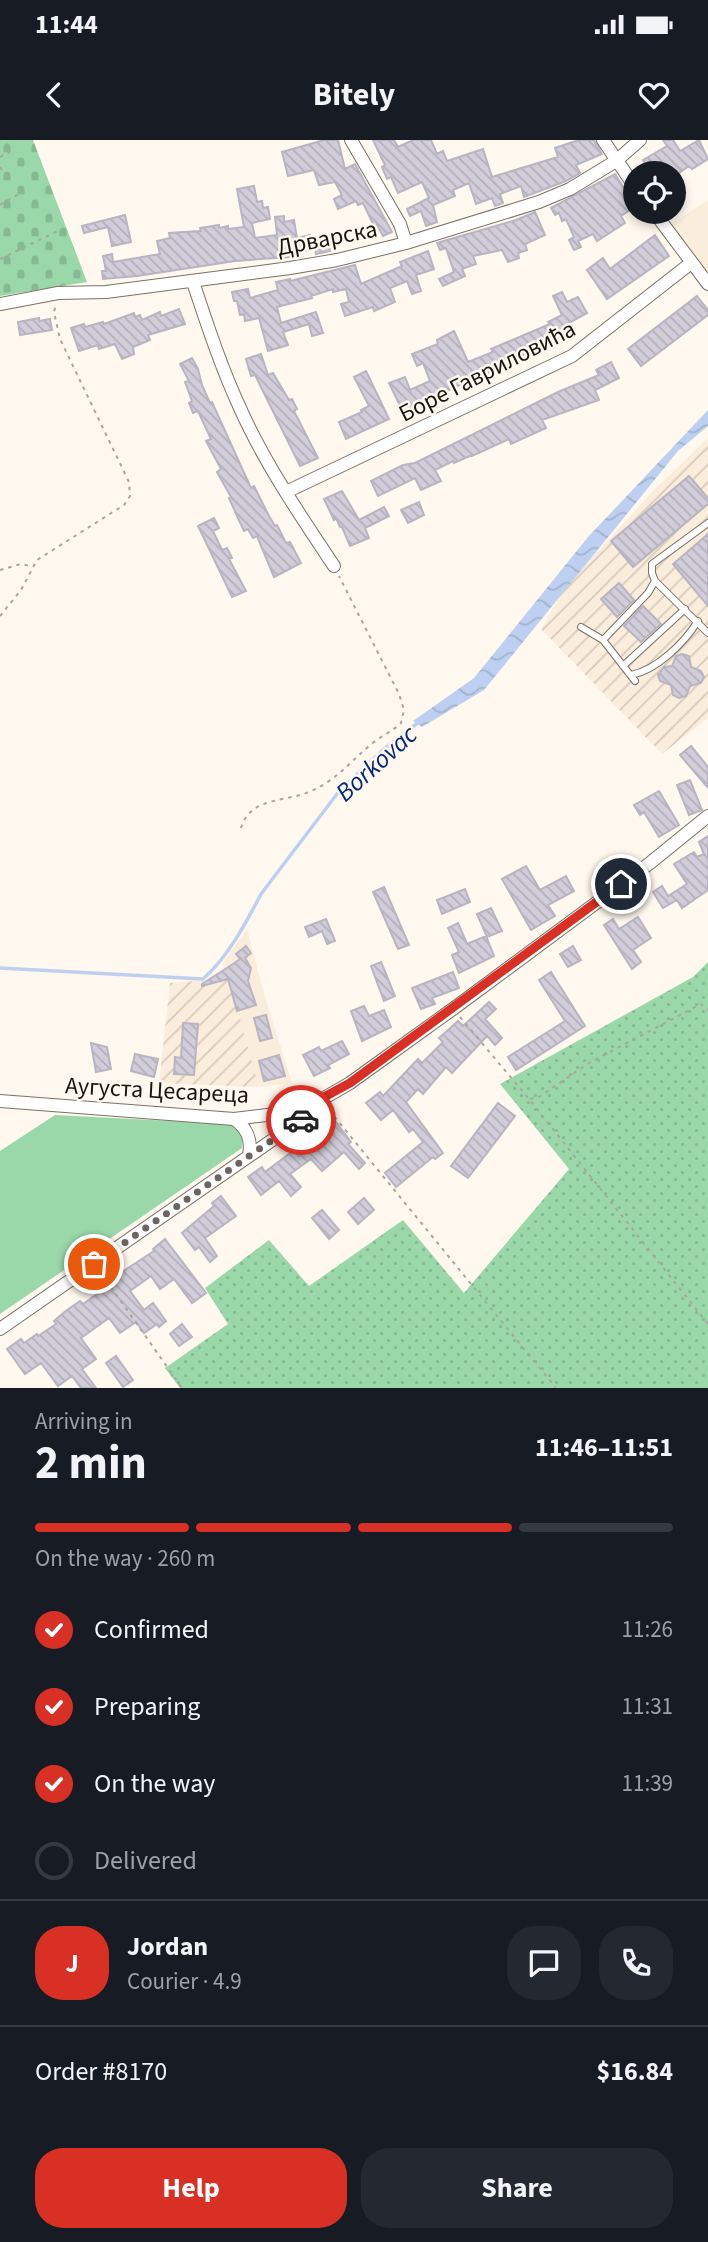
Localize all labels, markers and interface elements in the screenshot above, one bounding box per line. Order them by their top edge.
text: 11:44 [35,6,98,43]
text: Bitely [313,72,395,118]
icon: back [35,76,73,114]
icon: heart [635,76,673,114]
map controls [623,161,686,224]
button: locate [623,161,686,224]
street label: Дрварска [274,212,380,265]
street label: Боре Гавриловића [393,312,582,431]
water label: Borkovac [327,716,426,810]
pin [591,854,651,914]
icon: home [602,865,640,903]
street label: Аугуста Цесареца [64,1068,250,1113]
courier [266,1085,336,1155]
icon: car [282,1101,320,1139]
pin [64,1234,124,1294]
icon: bag [75,1245,113,1283]
text: Arriving in [35,1405,133,1438]
text: 11:46–11:51 [535,1429,673,1466]
text: 2 min [35,1431,147,1496]
text: On the way · 260 m [35,1542,215,1575]
icon: check [35,1611,73,1649]
text: Confirmed [94,1611,209,1648]
text: 11:26 [622,1613,673,1646]
icon: check [35,1688,73,1726]
text: Preparing [94,1688,200,1725]
text: 11:31 [622,1690,673,1723]
icon: check [35,1765,73,1803]
text: On the way [94,1765,215,1802]
text: 11:39 [622,1767,673,1800]
text: Delivered [94,1842,197,1879]
button: chat [507,1926,581,2000]
button: phone [599,1926,673,2000]
text: Jordan [127,1928,208,1965]
text: J [65,1945,79,1982]
text: Courier · 4.9 [127,1965,242,1998]
text: Order #8170 [35,2053,167,2090]
text: $16.84 [597,2053,673,2090]
button: Help [35,2148,347,2228]
button: Share [361,2148,673,2228]

